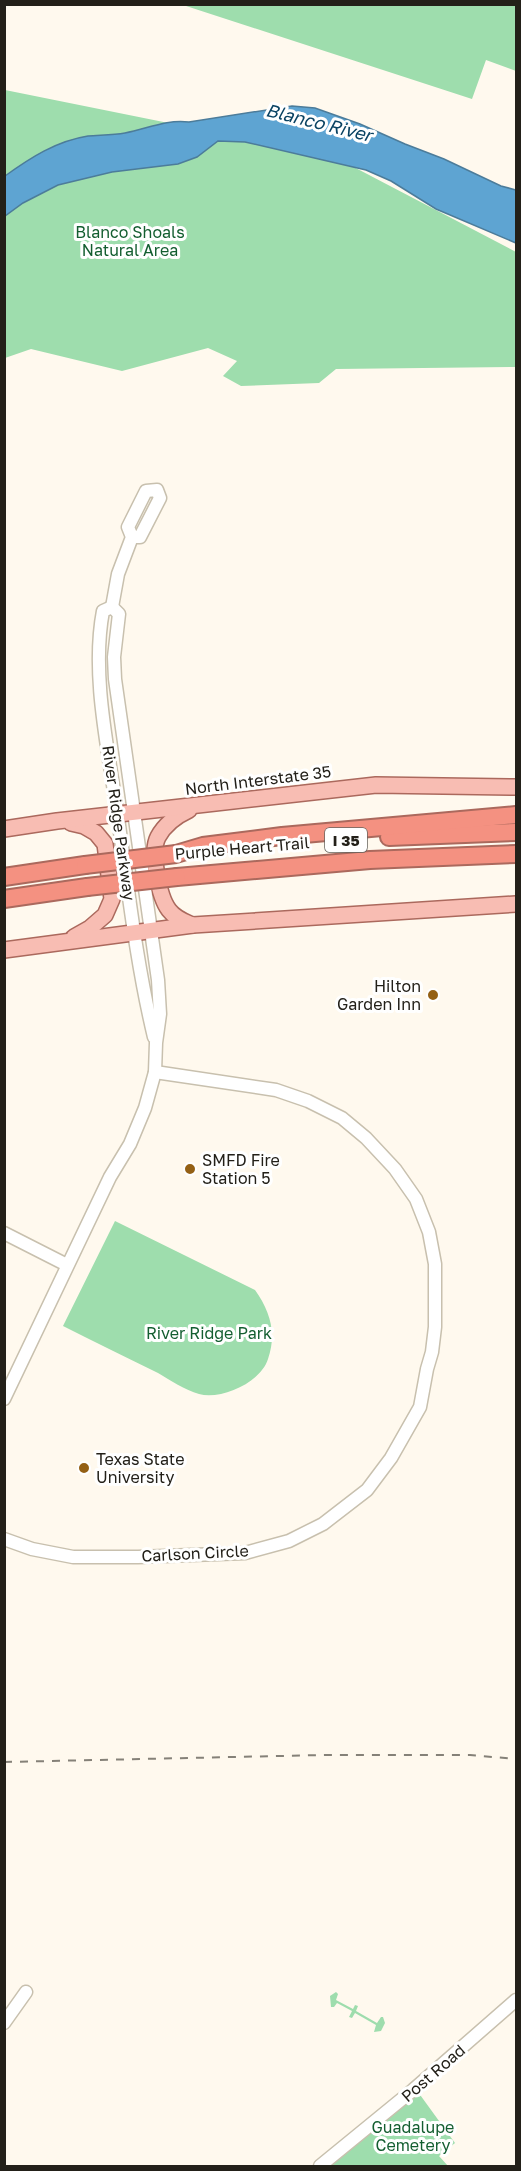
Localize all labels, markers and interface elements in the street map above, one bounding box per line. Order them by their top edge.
water label: Blanco River [264,98,377,147]
park label: Blanco Shoals Natural Area [75,222,185,260]
street label: River Ridge Parkway [98,744,140,902]
street label: North Interstate 35 [184,761,332,799]
road number: I 35 [325,828,367,852]
street label: Purple Heart Trail [174,832,310,864]
place label: Hilton Garden Inn [337,976,421,1014]
marker: Hilton Garden Inn [426,988,440,1002]
place label: SMFD Fire Station 5 [202,1150,280,1188]
marker: SMFD Fire Station 5 [183,1162,197,1176]
park label: River Ridge Park [146,1323,272,1343]
place label: Texas State University [96,1449,184,1487]
marker: Texas State University [77,1461,91,1475]
street label: Carlson Circle [141,1540,249,1566]
street label: Post Road [397,2040,469,2106]
park label: Guadalupe Cemetery [372,2117,454,2155]

